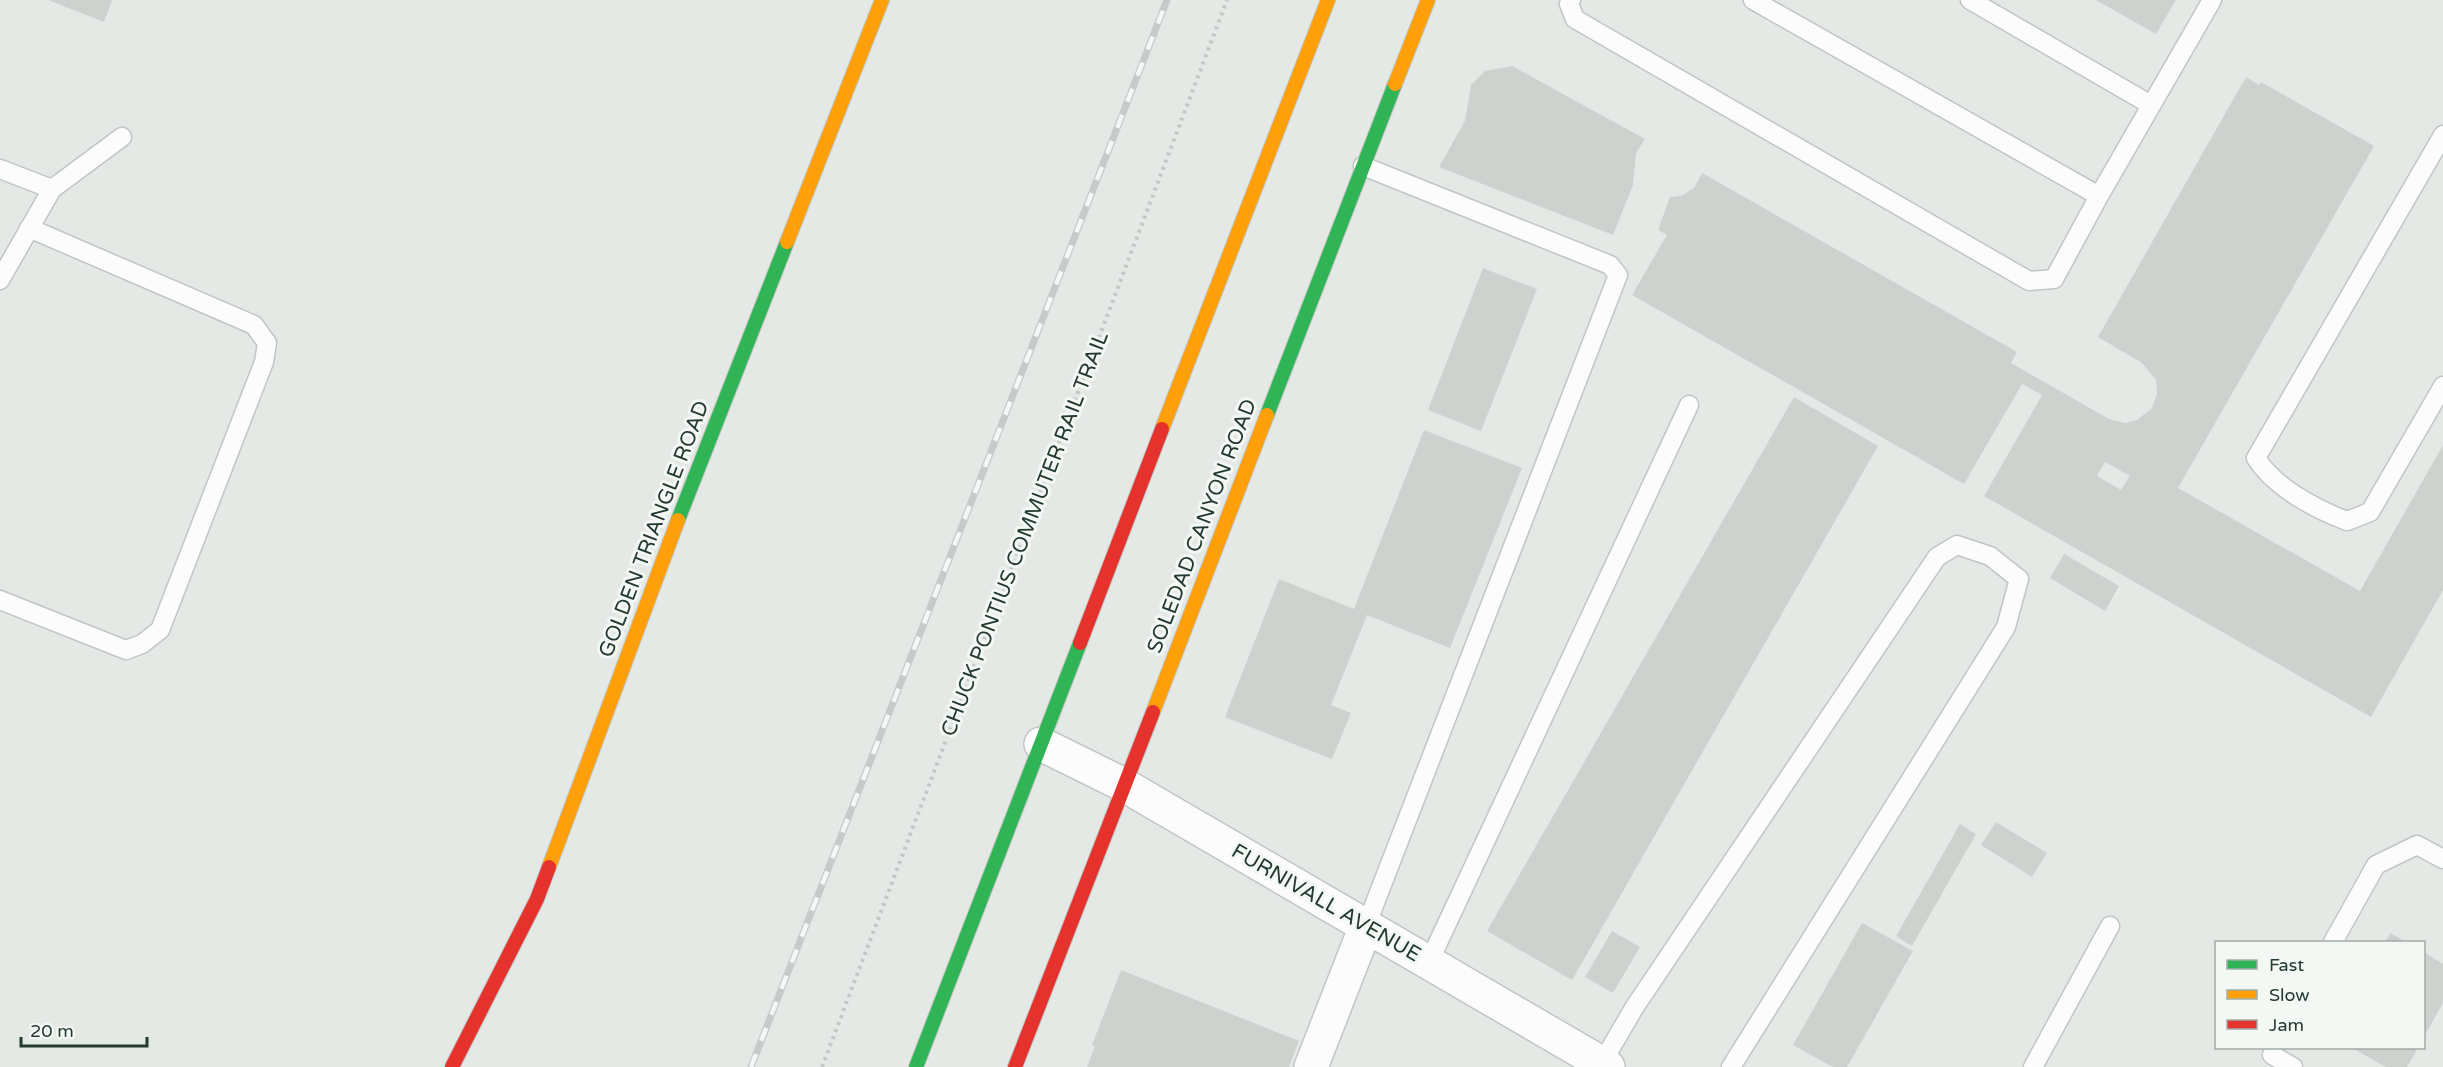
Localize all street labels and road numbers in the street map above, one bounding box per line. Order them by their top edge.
street label: CHUCK PONTIUS COMMUTER RAIL TRAIL [936,328,1114,740]
street label: SOLEDAD CANYON ROAD [1142,395,1262,657]
street label: GOLDEN TRIANGLE ROAD [593,397,715,661]
street label: FURNIVALL AVENUE [1227,839,1425,967]

